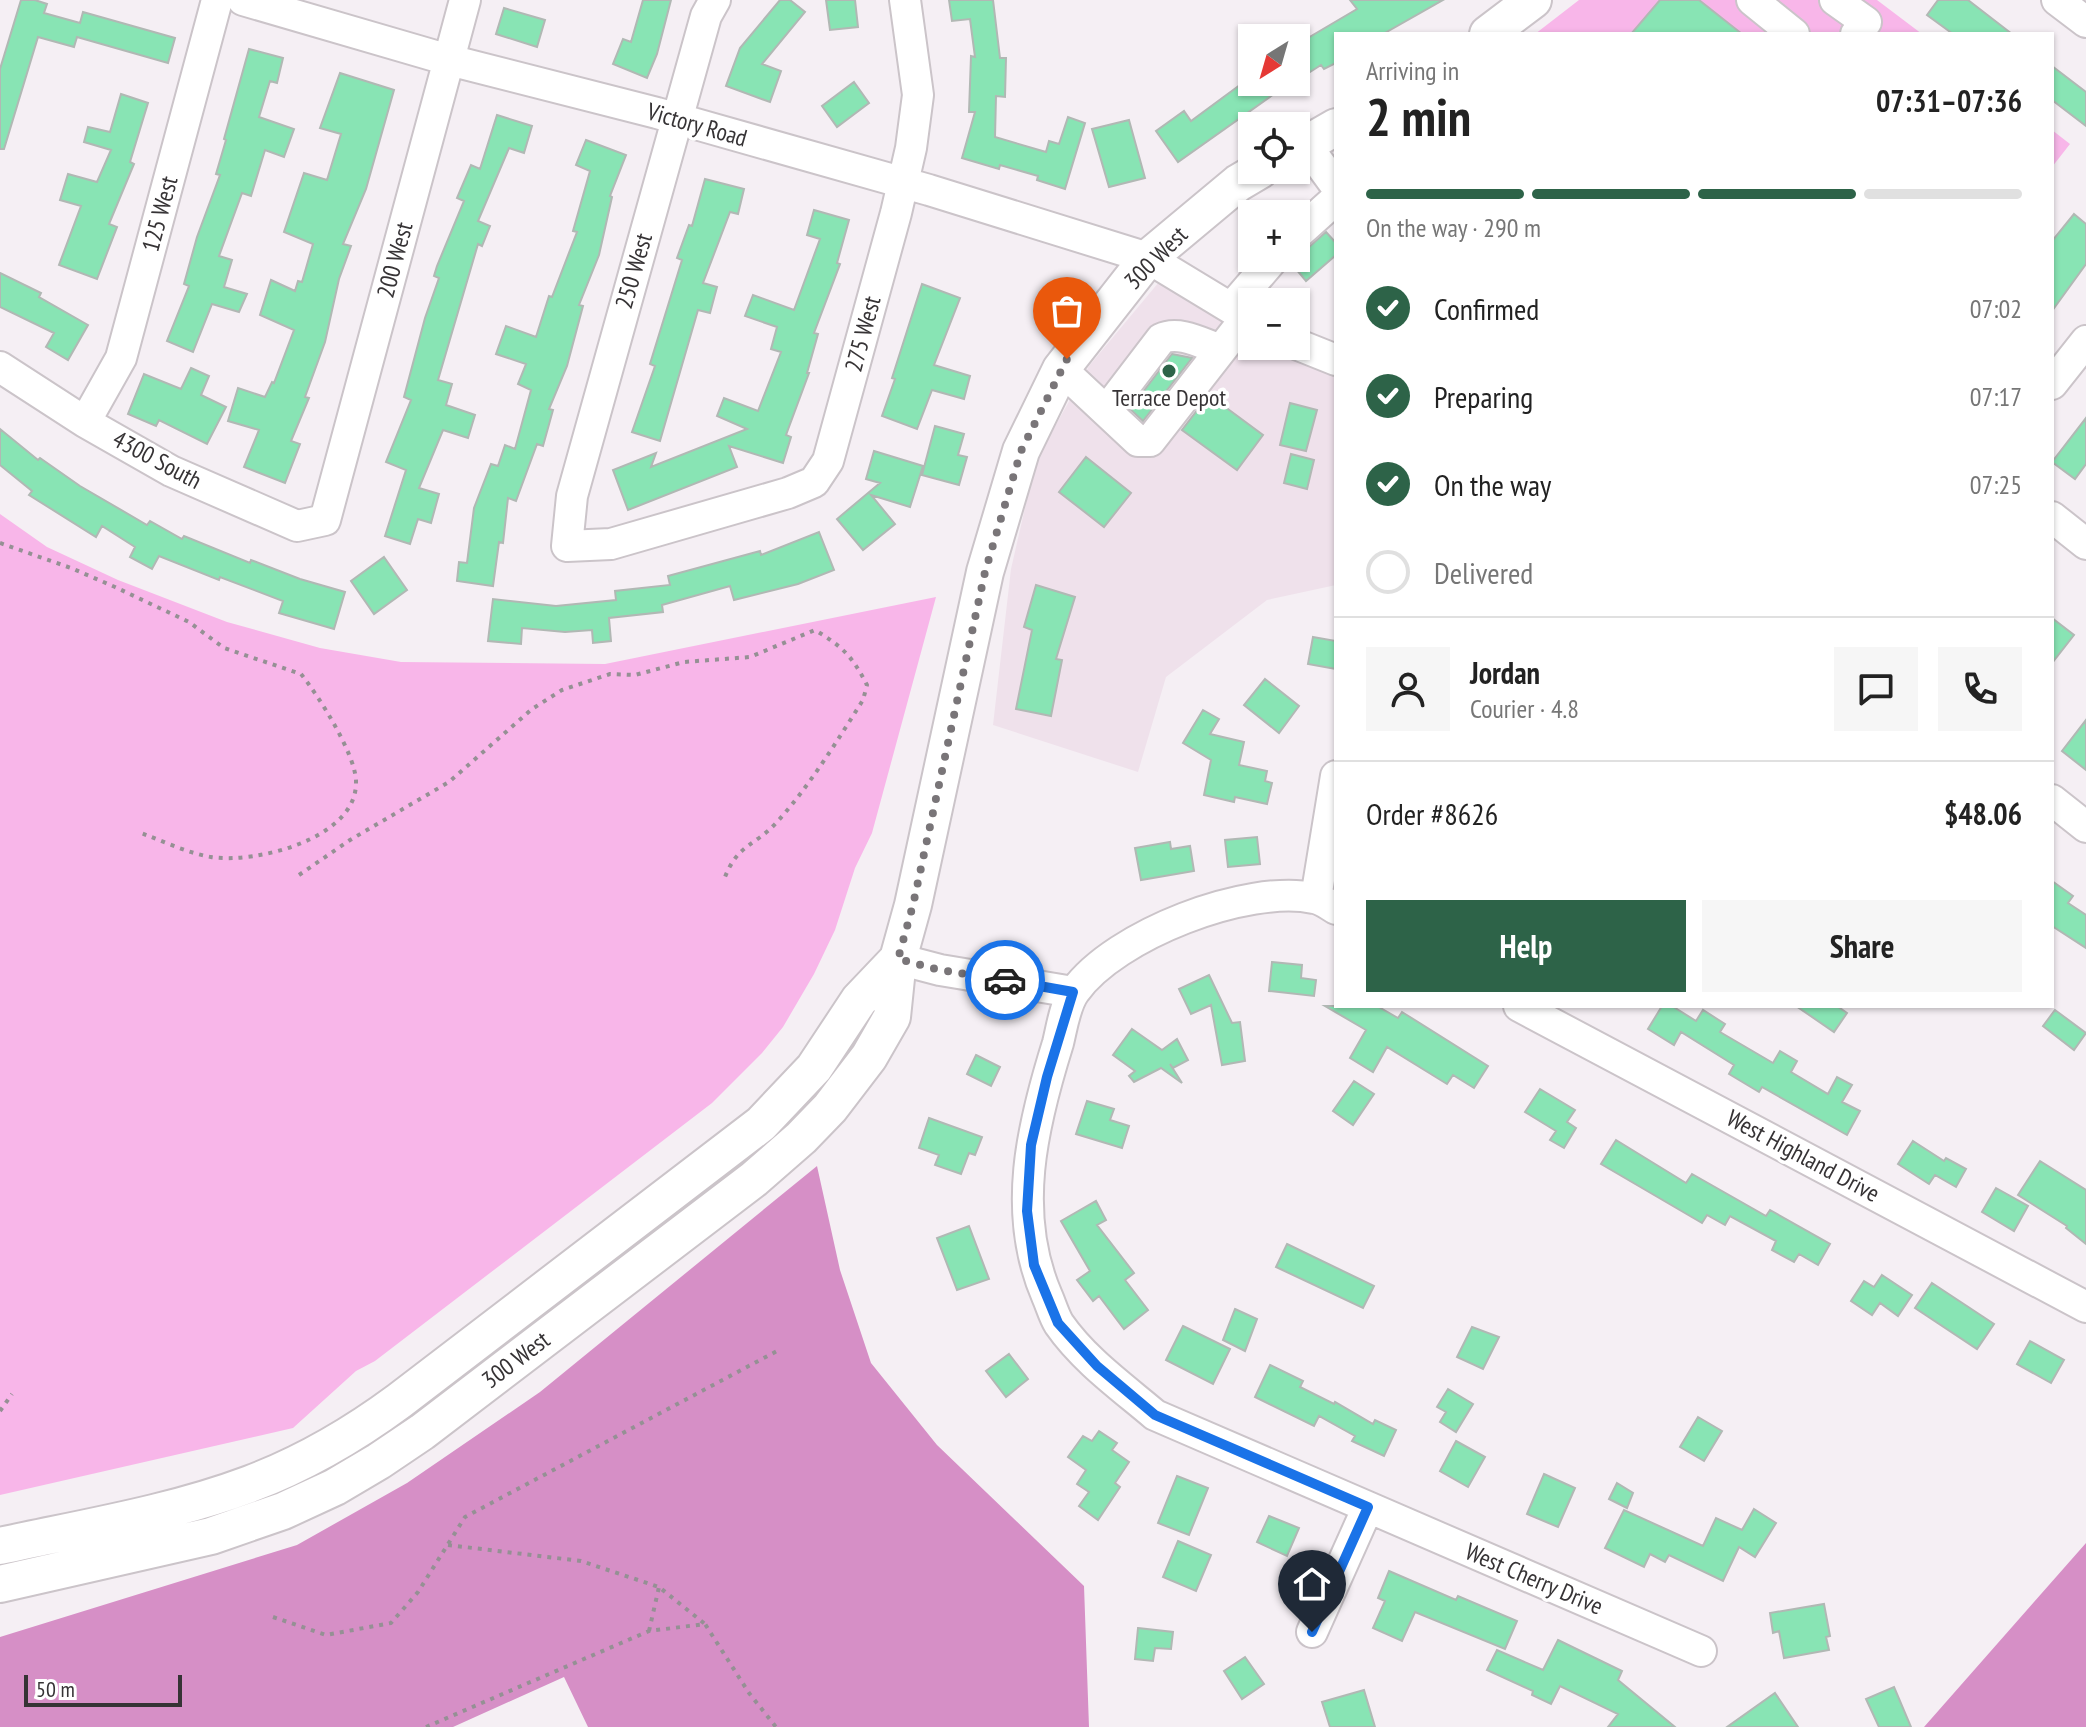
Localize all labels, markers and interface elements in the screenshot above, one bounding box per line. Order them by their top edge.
north arrow [1238,24,1310,96]
map controls [1238,24,1310,360]
text: Arriving in [1366,54,1459,87]
text: 07:31–07:36 [1876,81,2022,120]
text: 2 min [1366,83,1471,150]
street label: Victory Road [643,95,751,154]
button: locate [1238,112,1310,184]
street label: 125 West [135,172,185,255]
button: + [1238,200,1310,272]
text: On the way · 290 m [1366,211,1541,244]
street label: 200 West [370,218,420,301]
street label: 300 West [1117,219,1194,296]
street label: 250 West [608,229,659,312]
pin [1033,277,1101,359]
icon: check [1366,286,1410,330]
button: − [1238,288,1310,360]
icon: bag [1045,289,1089,333]
text: Confirmed [1434,289,1539,328]
street label: 275 West [838,292,888,375]
text: 07:02 [1970,292,2022,325]
marker: Terrace Depot [1160,362,1178,380]
icon: check [1366,374,1410,418]
text: Preparing [1434,377,1533,416]
text: 07:17 [1970,380,2022,413]
place label: Terrace Depot [1112,382,1226,413]
street label: 4300 South [107,423,207,496]
icon: check [1366,462,1410,506]
text: On the way [1434,465,1551,504]
text: 07:25 [1970,468,2022,501]
text: Delivered [1434,553,1533,592]
button: person [1366,647,1450,731]
button: chat [1834,647,1918,731]
button: phone [1938,647,2022,731]
text: Jordan [1470,653,1540,692]
text: Courier · 4.8 [1470,692,1579,725]
text: Order #8626 [1366,794,1498,833]
text: $48.06 [1944,794,2022,833]
button: Help [1366,900,1686,992]
button: Share [1702,900,2022,992]
courier [965,940,1045,1020]
icon: car [983,958,1027,1002]
street label: West Highland Drive [1721,1102,1885,1209]
street label: 300 West [476,1324,556,1395]
street label: West Cherry Drive [1461,1536,1608,1621]
pin [1278,1550,1346,1632]
icon: home [1290,1562,1334,1606]
scale bar [24,1671,182,1707]
text: 50 m [36,1675,75,1703]

